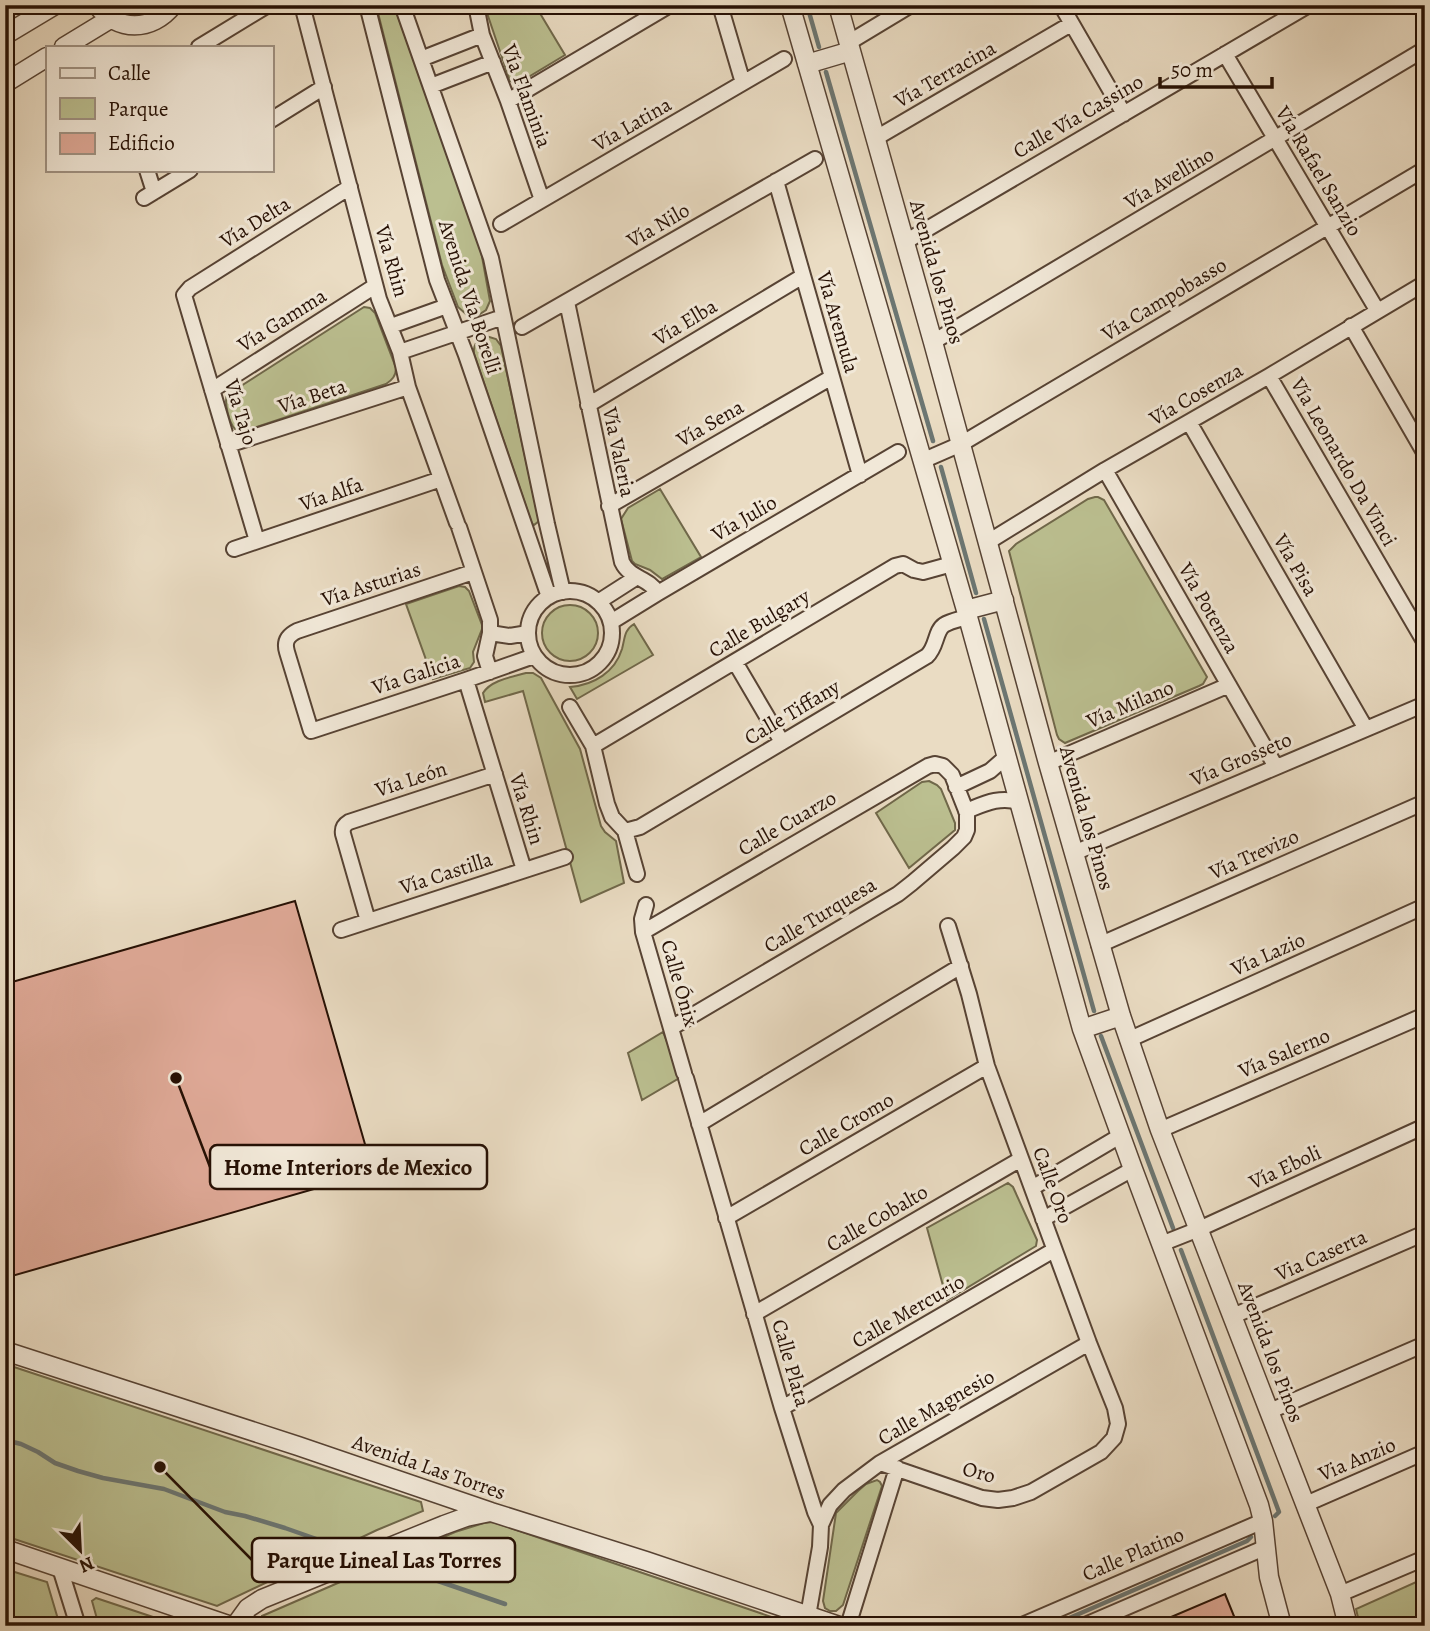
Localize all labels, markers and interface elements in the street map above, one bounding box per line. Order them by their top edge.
street label: Vía Terracina [888,33,1001,115]
street label: Vía Flaminia [495,39,559,152]
legend [46,46,273,172]
scale bar [1160,46,1272,90]
text: 50 m [1171,56,1213,84]
text: Calle [108,59,151,87]
street label: Calle Vía Cassino [1008,67,1148,165]
street label: Vía Latina [587,90,677,158]
text: Parque [108,95,168,123]
street label: Vía Rafael Sanzio [1269,100,1369,241]
text: Edificio [108,129,175,157]
street label: Vía Avellino [1118,140,1219,216]
street label: Vía Delta [214,189,296,255]
street label: Vía Nilo [621,196,695,255]
street label: Avenida los Pinos [903,196,971,347]
street label: Avenida Vía Borelli [432,215,508,378]
street label: Vía Rhin [368,221,416,300]
street label: Vía Campobasso [1095,251,1232,348]
street label: Vía Aremula [810,267,866,376]
street label: Vía Gamma [231,281,332,359]
street label: Vía Elba [647,292,722,352]
street label: Vía Cosenza [1143,356,1248,433]
street label: Vía Beta [273,372,350,420]
street label: Vía Leonardo Da Vinci [1284,372,1404,551]
street label: Vía Tajo [217,375,264,448]
street label: Vía Sena [670,392,749,454]
street label: Vía Valeria [596,404,642,500]
street label: Vía Alfa [295,470,367,518]
street label: Vía Julio [705,488,782,548]
street label: Vía Pisa [1267,528,1325,601]
street label: Vía Asturias [317,555,424,614]
street label: Vía Potenza [1171,557,1246,659]
street label: Calle Bulgary [703,581,815,664]
street label: Vía Galicia [367,647,464,702]
street label: Calle Tiffany [739,672,846,752]
street label: Vía Milano [1081,673,1178,735]
street label: Vía Grosseto [1185,725,1296,793]
street label: Avenida los Pinos [1053,742,1121,893]
street label: Vía León [371,754,450,804]
street label: Vía Rhin [503,769,551,848]
street label: Calle Cuarzo [733,784,841,862]
street label: Vía Trevizo [1204,822,1303,887]
street label: Vía Castilla [395,845,496,901]
street label: Calle Turquesa [759,870,882,960]
street label: Vía Lazio [1226,925,1309,983]
street label: Calle Ónix [654,937,706,1030]
street label: Vía Salerno [1233,1021,1334,1085]
street label: Calle Cromo [793,1085,899,1163]
street label: Vía Eboli [1244,1138,1326,1196]
street label: Calle Oro [1026,1143,1080,1227]
callout: Home Interiors de Mexico [210,1145,487,1189]
text: Home Interiors de Mexico [224,1152,472,1183]
street label: Calle Cobalto [821,1178,933,1258]
street label: Via Caserta [1270,1222,1371,1288]
street label: Calle Mercurio [846,1267,970,1355]
street label: Avenida los Pinos [1231,1277,1311,1426]
street label: Calle Plata [765,1316,817,1410]
street label: Calle Magnesio [873,1362,999,1452]
street label: Avenida Las Torres [348,1427,509,1506]
street label: Via Anzio [1313,1430,1400,1488]
street label: Oro [960,1454,998,1490]
north arrow [46,1516,116,1586]
street label: Calle Platino [1078,1520,1188,1588]
callout: Parque Lineal Las Torres [252,1538,515,1582]
text: Parque Lineal Las Torres [266,1545,502,1576]
text: N [75,1550,98,1579]

